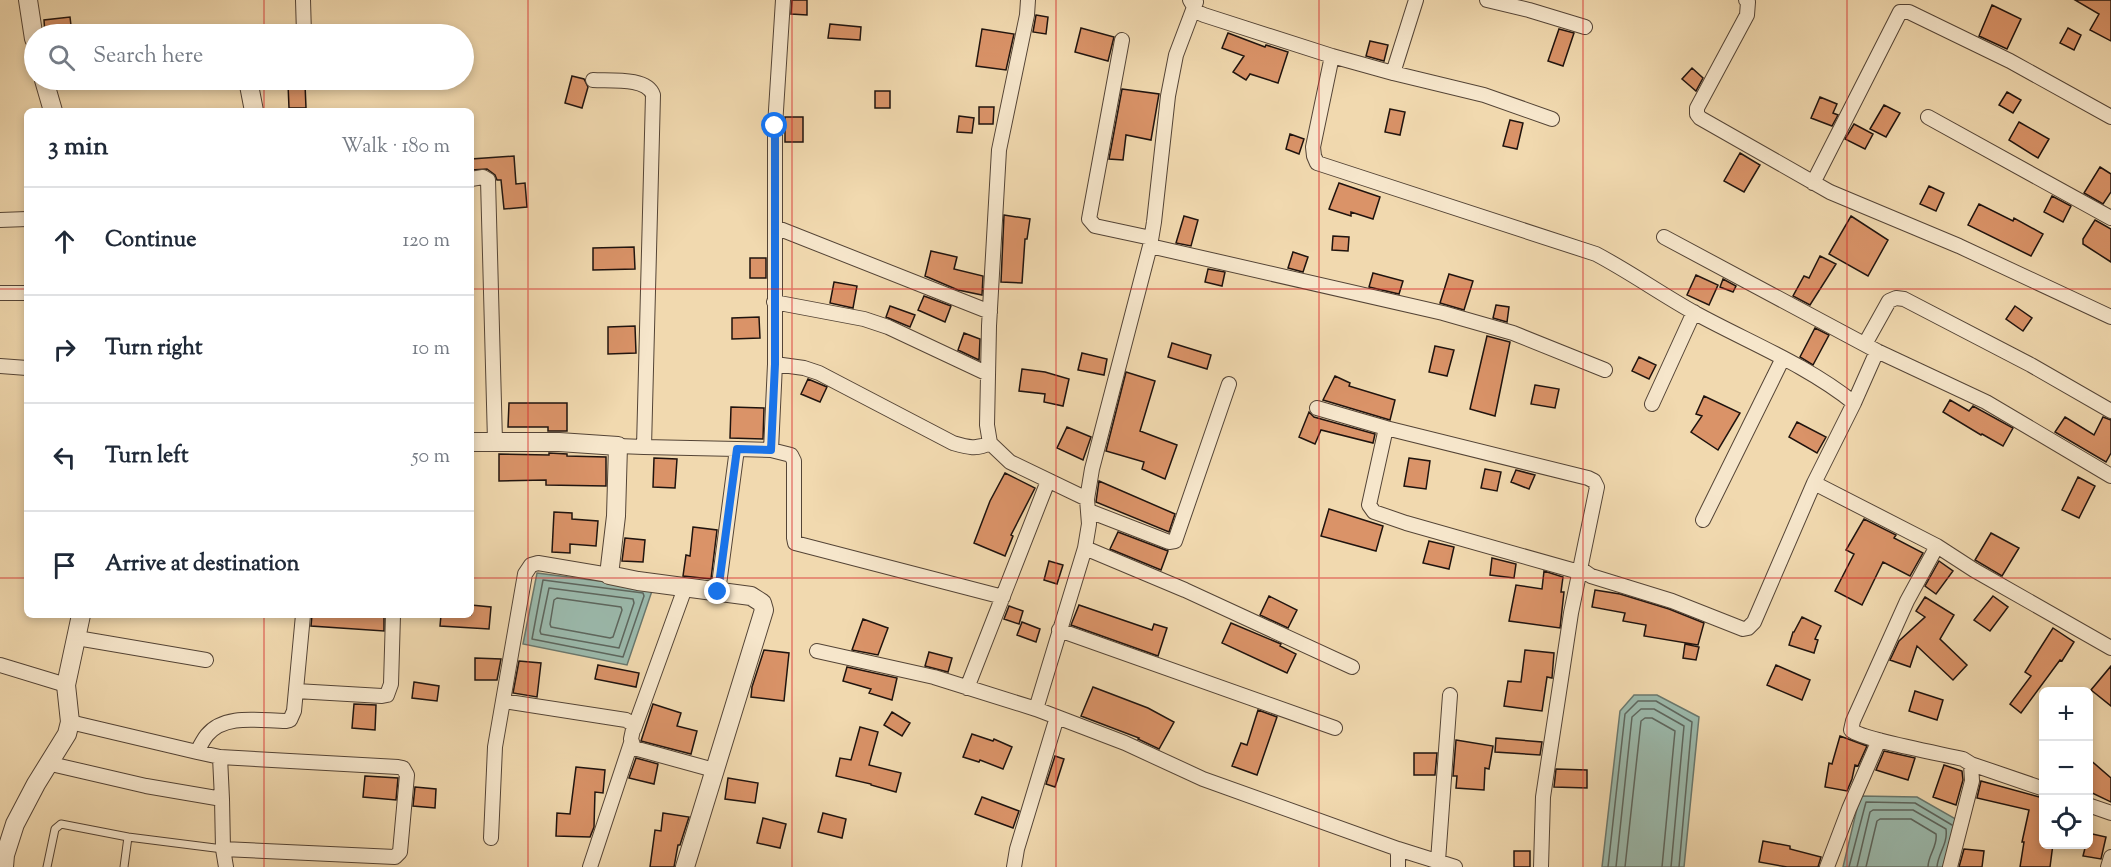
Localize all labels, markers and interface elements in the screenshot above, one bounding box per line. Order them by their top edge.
search box [24,24,474,90]
icon: search [45,41,78,74]
text: Search here [93,41,203,73]
route start [761,112,787,138]
text: 3 min [48,129,108,166]
text: Walk · 180 m [341,133,450,162]
icon: ahead [48,225,81,258]
text: Continue [105,225,196,257]
text: 120 m [402,227,450,256]
icon: right [48,333,81,366]
text: Turn right [105,333,202,365]
text: 10 m [412,335,450,364]
icon: left [48,441,81,474]
text: Turn left [105,441,188,473]
text: 50 m [412,443,450,472]
icon: arrive [48,549,81,582]
text: Arrive at destination [105,549,300,581]
route end [704,578,730,604]
map controls [2039,687,2093,849]
button: + [2039,687,2093,741]
button: − [2039,741,2093,795]
button: locate [2039,795,2093,849]

